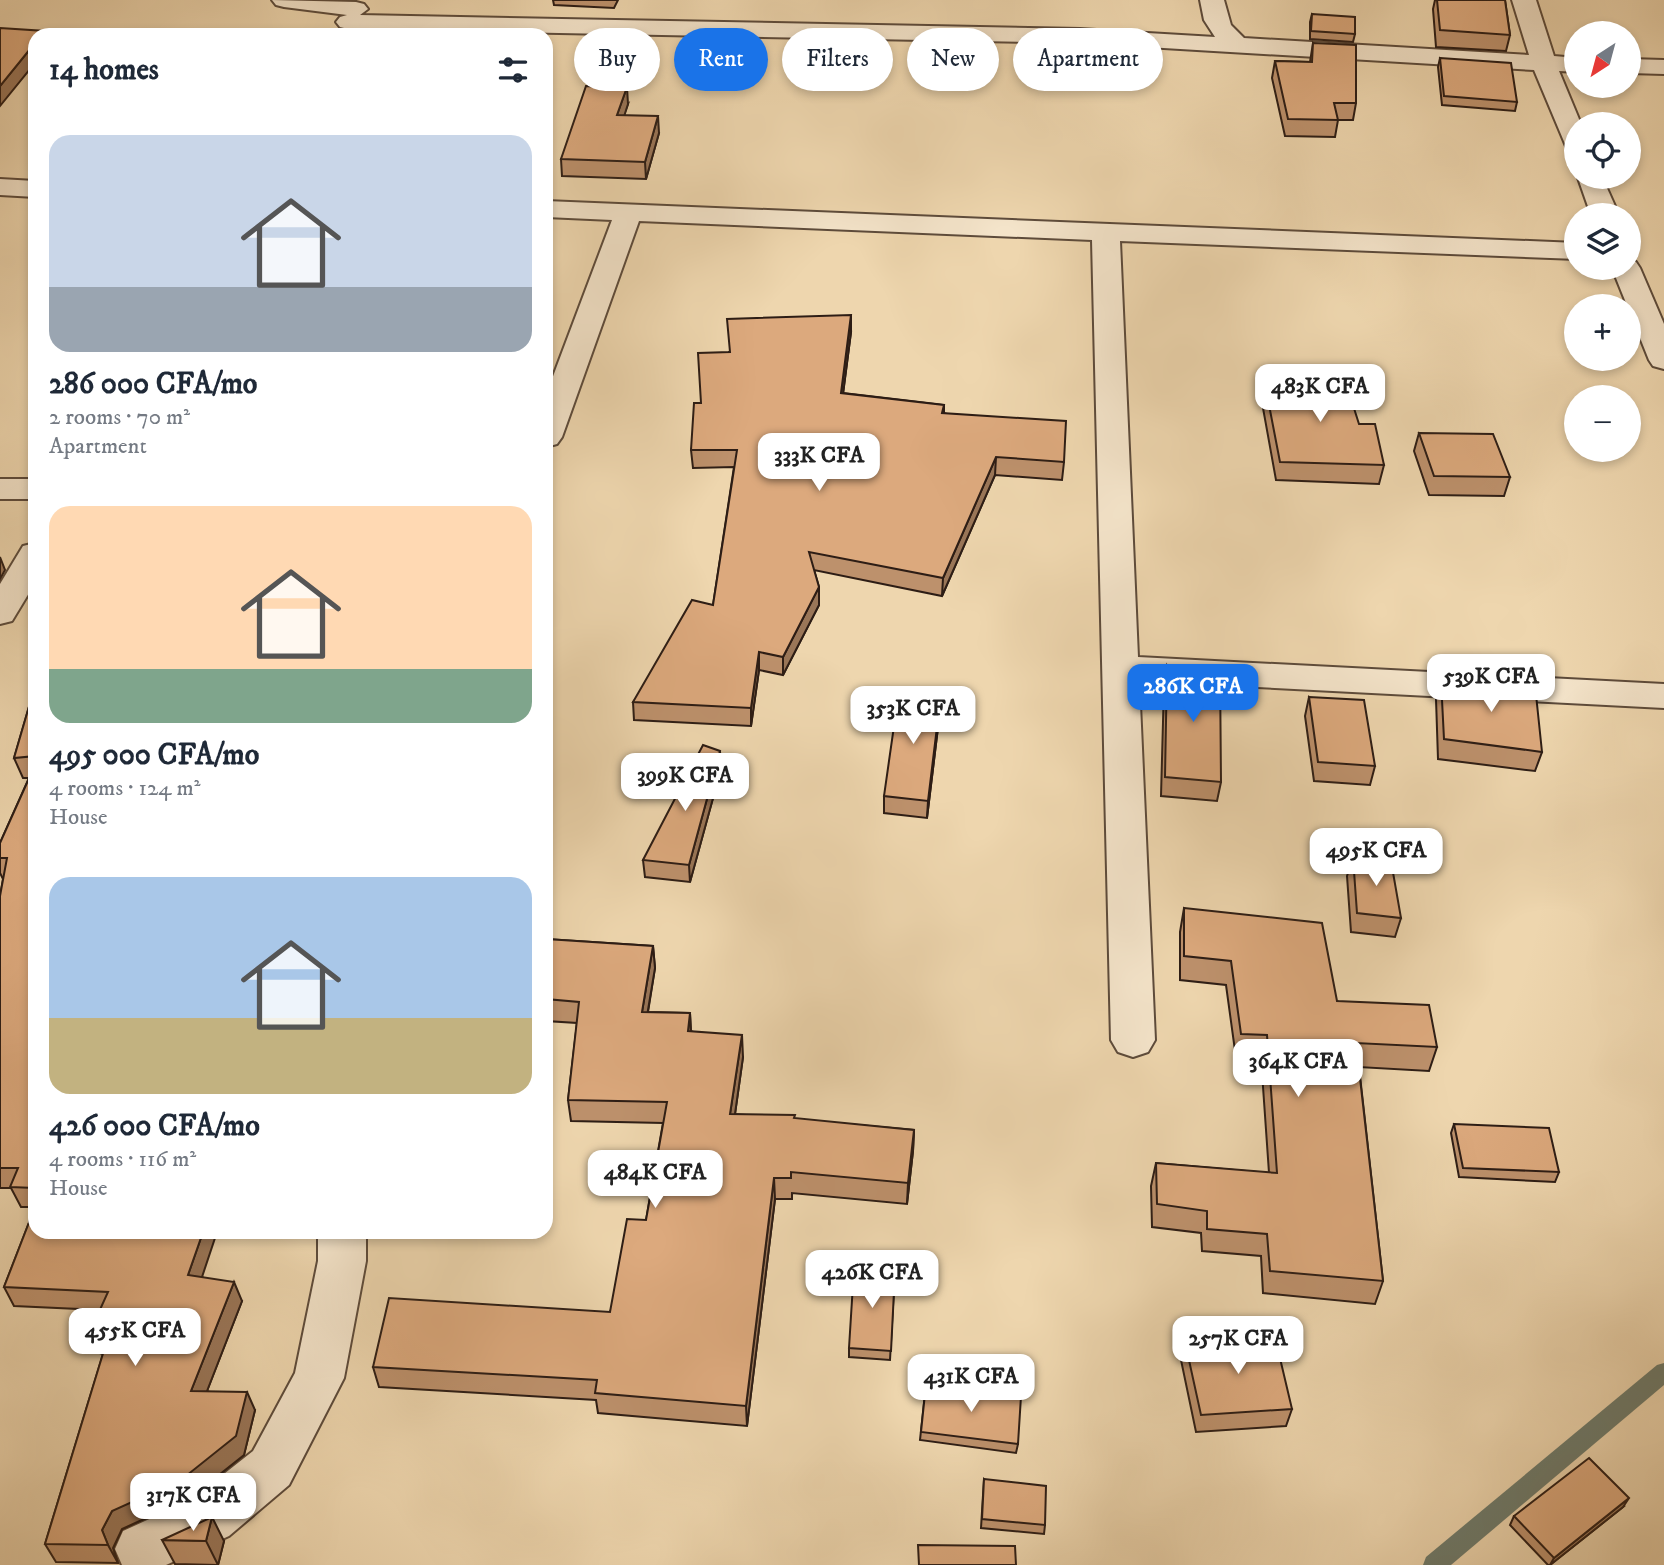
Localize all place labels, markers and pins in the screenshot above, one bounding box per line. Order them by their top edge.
pin: 483K CFA [1248,364,1392,424]
pin: 333K CFA [747,434,891,493]
pin: 539K CFA [1419,654,1563,714]
pin: 286K CFA [1121,664,1265,724]
pin: 353K CFA [841,686,985,746]
pin: 399K CFA [613,754,757,813]
pin: 495K CFA [1304,828,1448,888]
pin: 364K CFA [1226,1040,1370,1099]
pin: 484K CFA [583,1150,727,1210]
pin: 426K CFA [800,1250,944,1310]
pin: 455K CFA [63,1308,207,1368]
pin: 257K CFA [1166,1316,1310,1376]
pin: 431K CFA [899,1354,1043,1414]
pin: 317K CFA [121,1474,265,1533]

